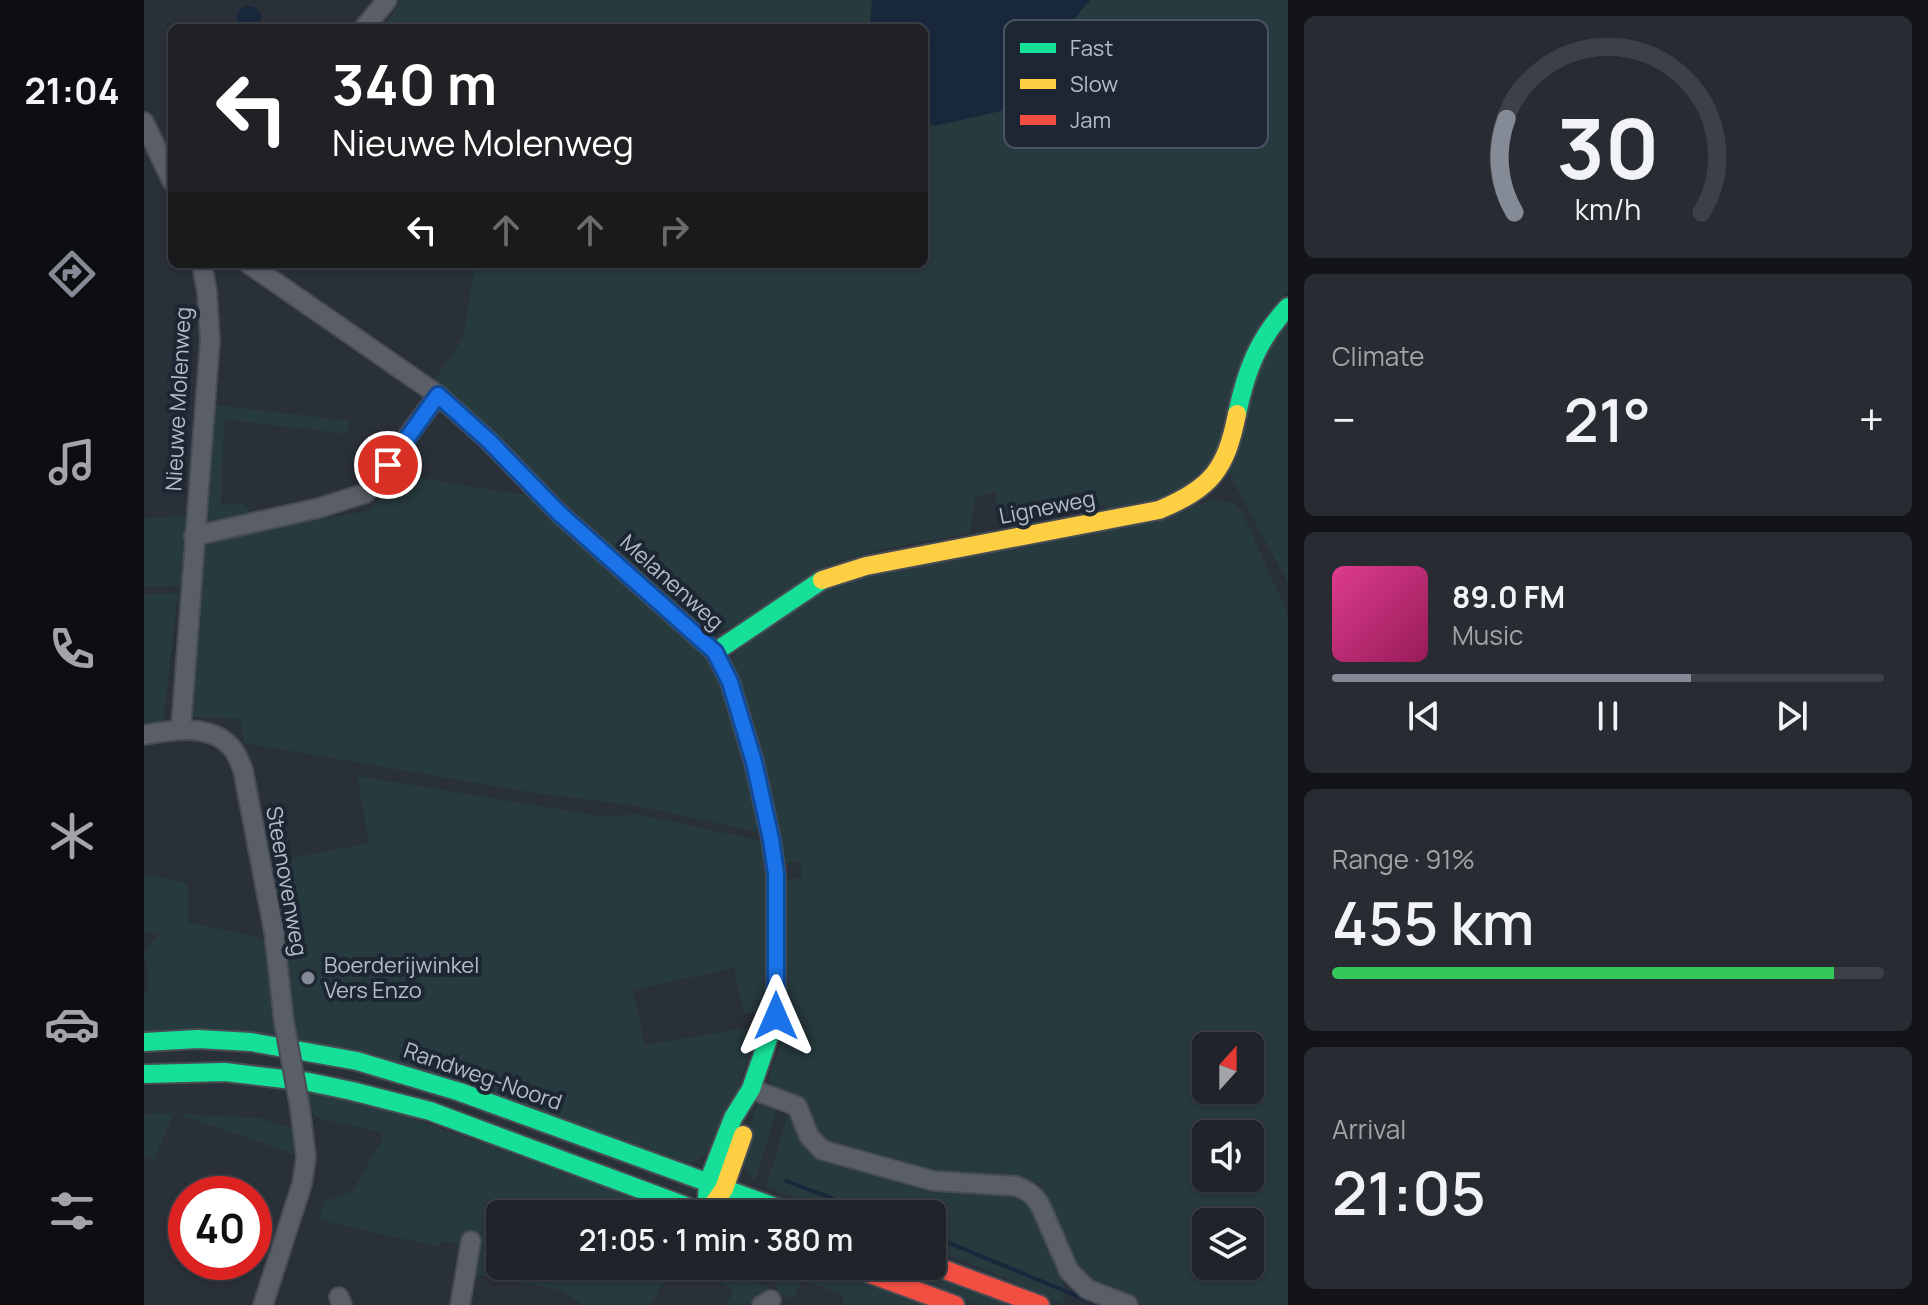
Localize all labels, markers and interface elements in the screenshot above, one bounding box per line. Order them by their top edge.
legend [1004,20,1268,148]
text: Fast [1070,33,1113,63]
text: 340 m [332,45,497,122]
icon: left [200,56,304,160]
text: 21:04 [24,66,120,115]
text: Slow [1070,69,1118,99]
text: 30 [1556,89,1660,203]
text: Jam [1070,105,1111,135]
text: Nieuwe Molenweg [332,118,634,167]
text: km/h [1575,190,1641,229]
icon: left [400,208,444,252]
icon: ahead [484,208,528,252]
icon: ahead [568,208,612,252]
icon: right [652,208,696,252]
icon: directions [44,246,100,302]
street label: Nieuwe Molenweg [158,306,198,492]
text: Climate [1332,338,1424,374]
text: 21° [1563,378,1651,460]
text: − [1332,389,1356,449]
text: + [1859,389,1884,449]
pin [354,431,422,499]
icon: music [44,434,100,490]
icon: arrive [366,443,410,487]
street label: Ligneweg [996,483,1098,531]
street label: Melanenweg [614,527,730,637]
text: 89.0 FM [1452,576,1565,617]
text: Music [1452,617,1523,653]
icon: phone [44,621,100,677]
icon: previous [1402,694,1446,738]
icon: pause [1586,694,1630,738]
icon: next [1770,694,1814,738]
street label: Steenovenweg [259,804,315,958]
icon: climate [44,808,100,864]
text: Range · 91% [1332,841,1475,877]
text: 455 km [1332,881,1535,963]
place label: Boerderijwinkel Vers Enzo [324,950,479,1005]
marker: Boerderijwinkel Vers Enzo [299,969,317,987]
position arrow [734,974,818,1058]
icon: car [44,996,100,1052]
north arrow [1192,1032,1264,1104]
map controls [1192,1032,1264,1280]
street label: Randweg-Noord [400,1035,566,1117]
text: Arrival [1332,1111,1406,1147]
button: sound [1192,1120,1264,1192]
text: 21:05 [1332,1151,1486,1233]
speed limit sign: 40 [168,1176,272,1280]
icon: filters [44,1183,100,1239]
button: layers [1192,1208,1264,1280]
text: 21:05 · 1 min · 380 m [579,1219,853,1260]

